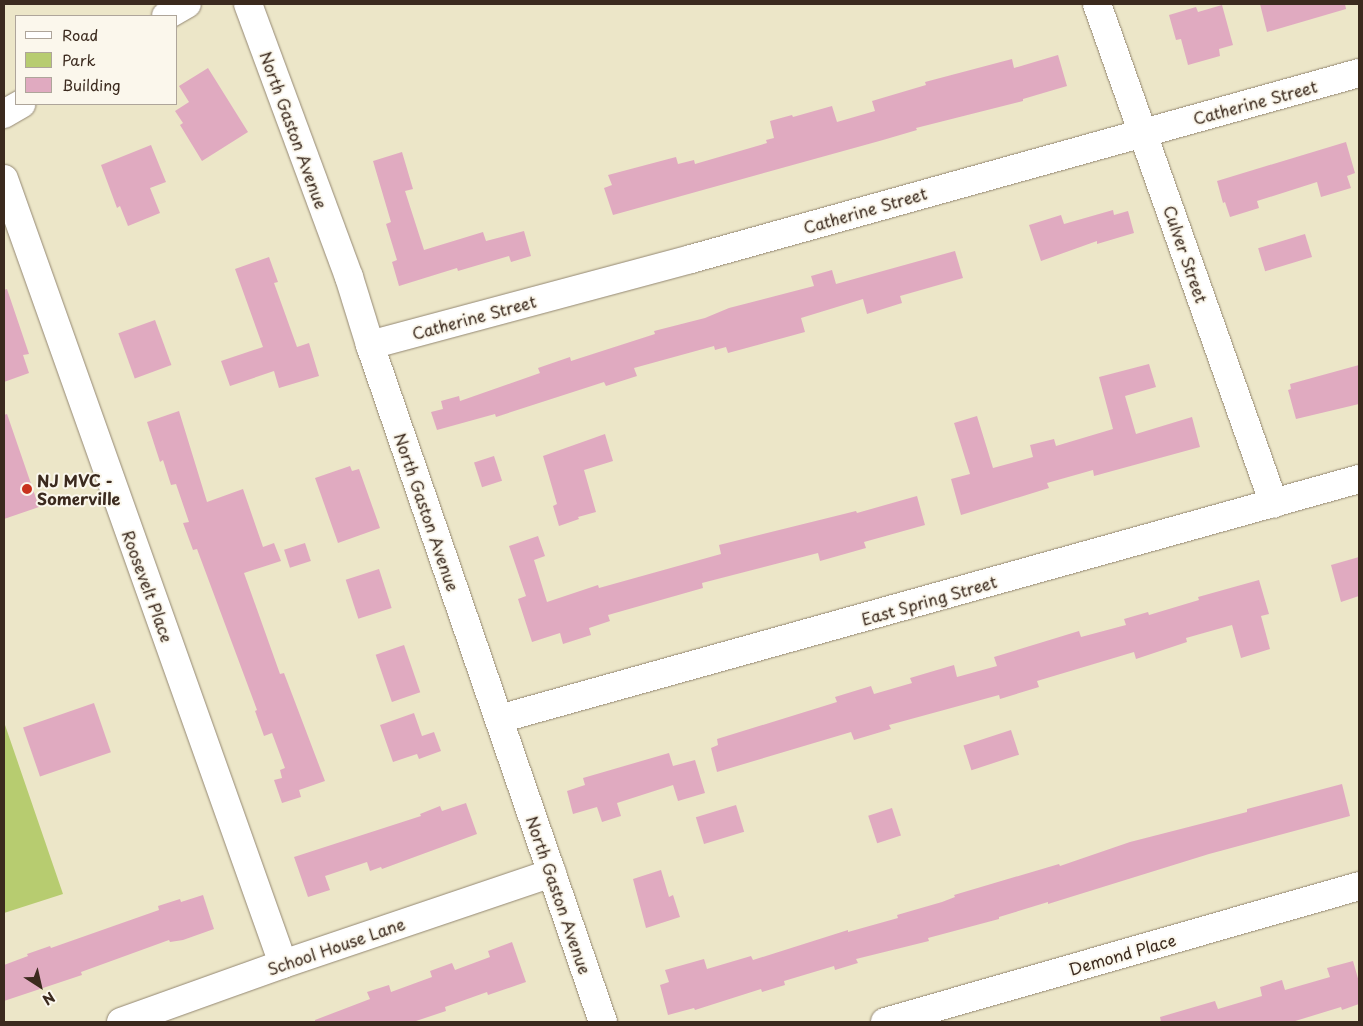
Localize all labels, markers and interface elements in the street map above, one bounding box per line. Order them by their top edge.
legend [15,15,178,105]
text: Road [62,23,98,46]
text: Park [62,48,96,71]
street label: North Gaston Avenue [257,49,331,211]
text: Building [62,73,121,96]
street label: Catherine Street [1191,76,1319,128]
street label: Catherine Street [801,183,929,237]
street label: Culver Street [1160,203,1212,305]
street label: Catherine Street [410,291,538,343]
street label: North Gaston Avenue [391,431,463,593]
place label: NJ MVC - Somerville [37,470,120,508]
marker: NJ MVC - Somerville [21,483,33,495]
street label: Roosevelt Place [119,527,177,645]
street label: East Spring Street [859,571,999,629]
street label: North Gaston Avenue [523,814,595,976]
street label: School House Lane [264,913,408,979]
street label: Demond Place [1066,930,1178,978]
north arrow [15,961,65,1011]
text: N [38,987,59,1010]

